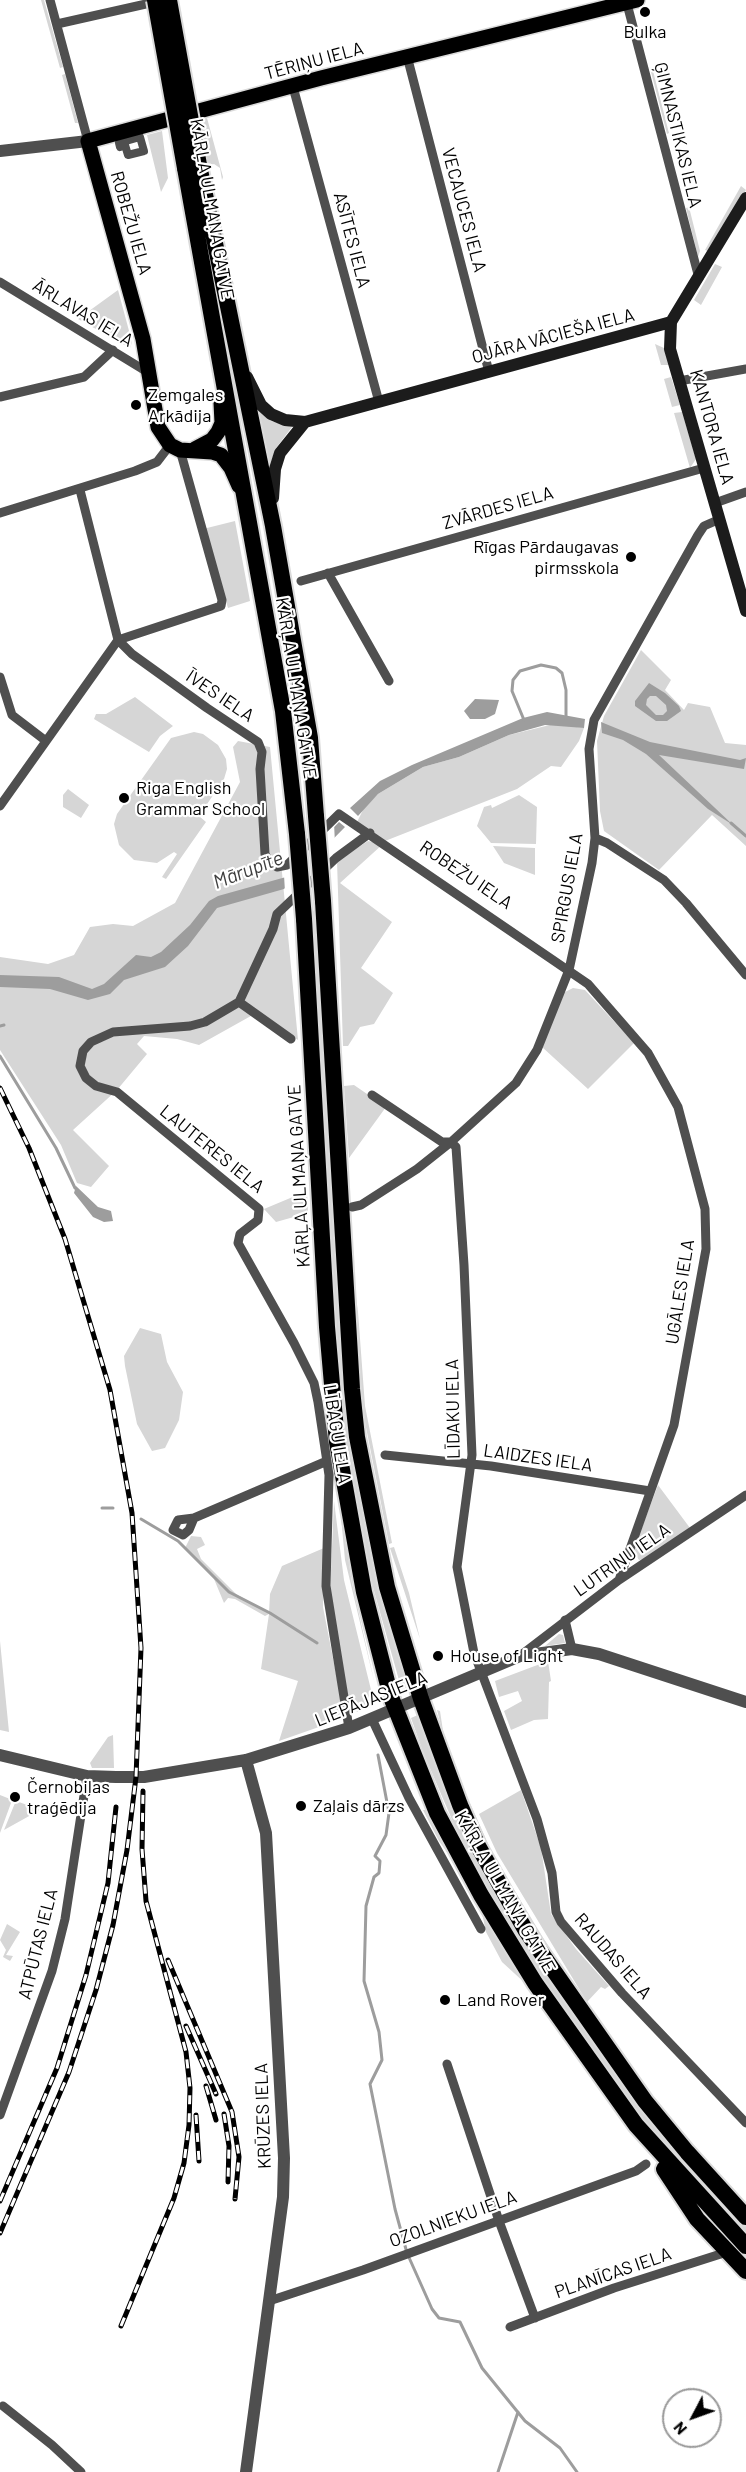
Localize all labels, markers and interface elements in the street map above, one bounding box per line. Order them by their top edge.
marker: Bulka [638,5,652,19]
place label: Bulka [624,21,666,43]
street label: TĒRIŅU IELA [262,37,366,85]
street label: ĢIMNASTIKAS IELA [649,60,707,210]
street label: KĀRĻA ULMAŅA GATVE [185,117,239,301]
street label: VECAUCES IELA [437,145,491,275]
street label: ROBEŽU IELA [106,169,156,277]
street label: ASĪTES IELA [329,190,375,290]
street label: ĀRLAVAS IELA [29,274,137,352]
street label: OJĀRA VĀCIEŠA IELA [469,304,637,368]
street label: KANTORA IELA [685,367,739,487]
place label: Zemgales Arkādija [148,384,223,426]
marker: Zemgales Arkādija [129,398,143,412]
street label: ZVĀRDES IELA [440,482,556,534]
place label: Rīgas Pārdaugavas pirmsskola [473,536,619,578]
marker: Rīgas Pārdaugavas pirmsskola [624,550,638,564]
street label: KĀRĻA ULMAŅA GATVE [271,596,321,780]
street label: ĪVES IELA [182,665,258,727]
place label: Riga English Grammar School [136,777,265,820]
marker: Riga English Grammar School [117,791,131,805]
street label: SPIRGUS IELA [547,831,587,945]
street label: ROBEŽU IELA [416,836,516,914]
water label: Mārupīte [210,846,286,894]
street label: KĀRĻA ULMAŅA GATVE [283,1084,315,1268]
street label: LAUTERES IELA [155,1100,269,1198]
street label: UGĀLES IELA [661,1238,699,1346]
street label: LĪDAKU IELA [441,1359,465,1459]
street label: LĪBAGU IELA [318,1383,356,1485]
street label: LAIDZES IELA [482,1440,594,1476]
street label: LUTRIŅU IELA [570,1519,674,1601]
place label: House of Light [450,1645,563,1667]
marker: House of Light [431,1649,445,1663]
street label: LIEPĀJAS IELA [312,1667,430,1731]
place label: Černobiļas traģēdija [27,1776,110,1818]
marker: Černobiļas traģēdija [8,1790,22,1804]
place label: Zaļais dārzs [313,1795,405,1817]
marker: Zaļais dārzs [294,1799,308,1813]
street label: KĀRĻA ULMAŅA GATVE [450,1807,560,1977]
street label: ATPŪTAS IELA [14,1886,62,2002]
street label: RAUDAS IELA [570,1909,656,2003]
place label: Land Rover [457,1989,544,2011]
marker: Land Rover [438,1993,452,2007]
street label: KRŪZES IELA [250,2063,276,2169]
street label: OZOLNIEKU IELA [386,2186,520,2252]
street label: PLANĪCAS IELA [552,2243,674,2303]
north arrow [662,2388,722,2448]
text: N [669,2419,690,2439]

